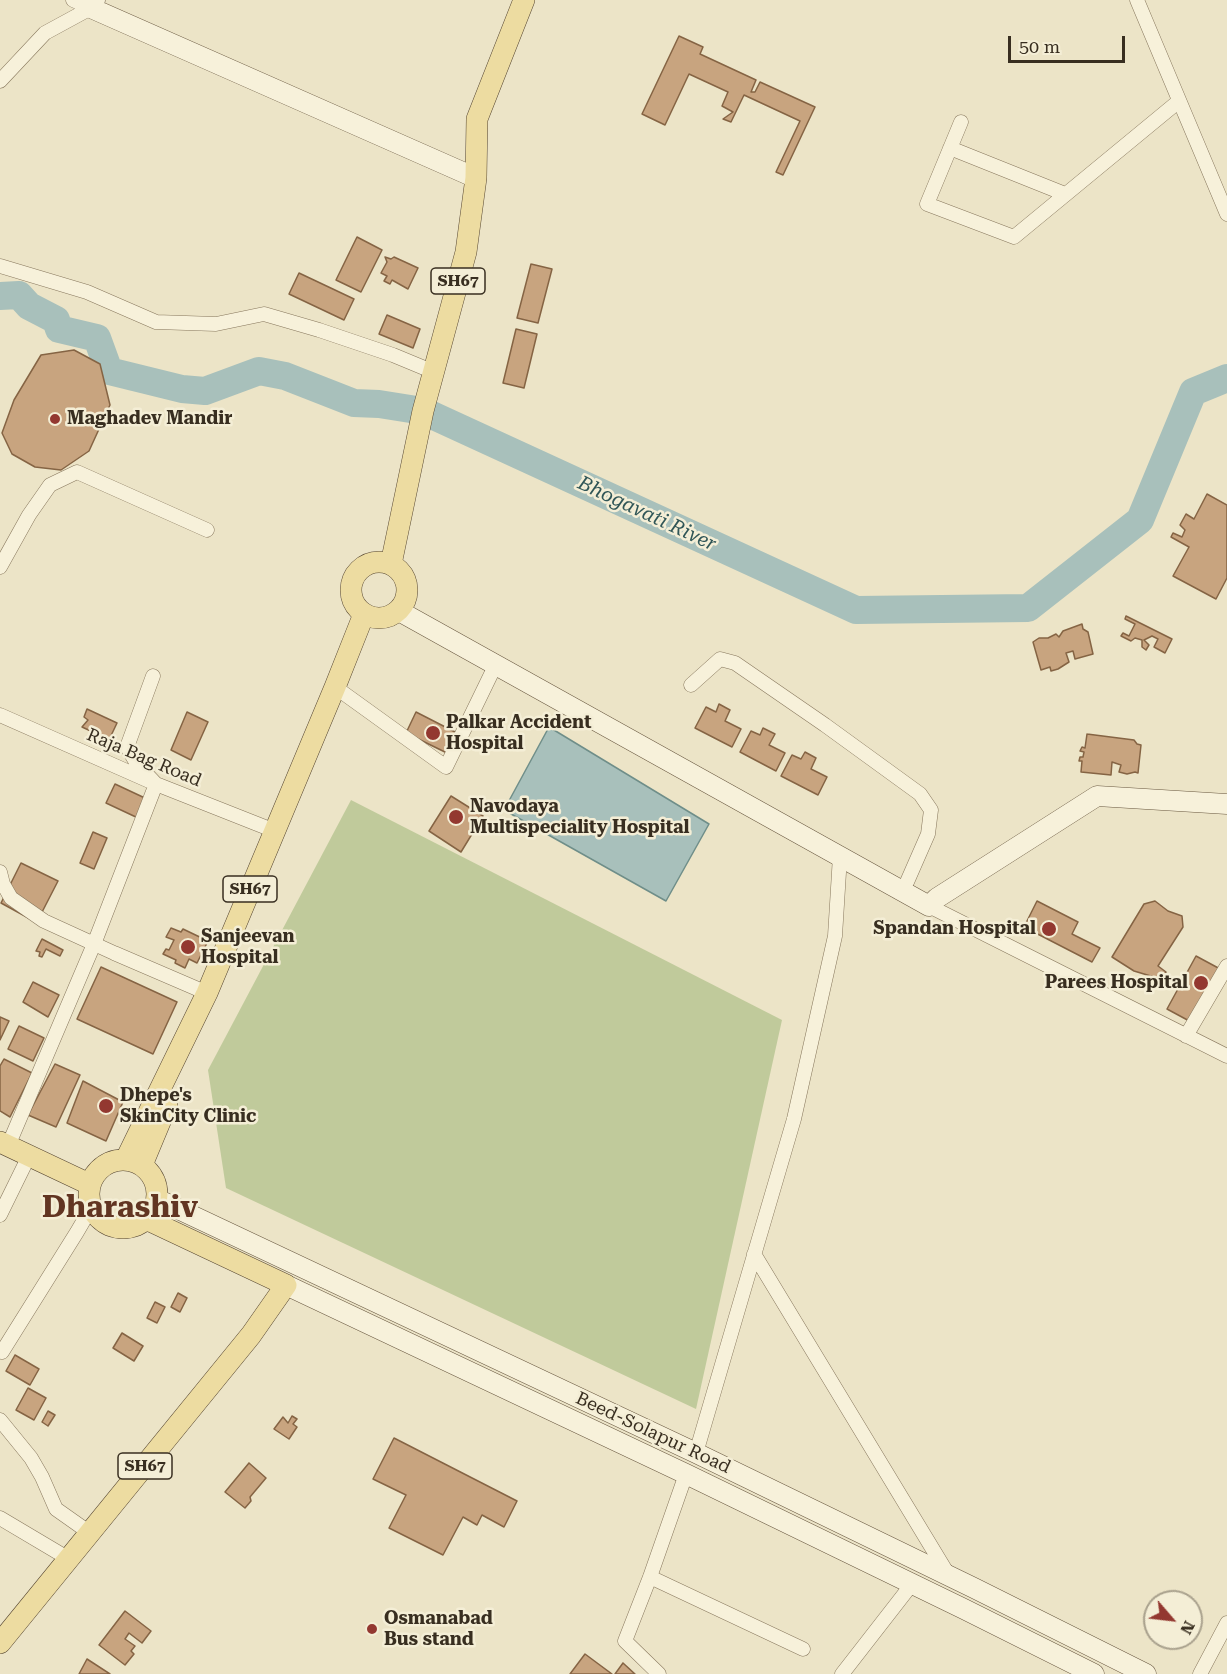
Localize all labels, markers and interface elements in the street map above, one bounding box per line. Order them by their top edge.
scale bar [1011,24,1128,62]
text: 50 m [1019,36,1060,57]
road number: SH67 [431,268,485,294]
place label: Maghadev Mandir [67,408,232,430]
marker: Maghadev Mandir [48,412,62,426]
water label: Bhogavati River [574,471,720,557]
place label: Palkar Accident Hospital [446,712,591,754]
street label: Raja Bag Road [83,724,205,792]
marker: Palkar Accident Hospital [424,724,442,742]
place label: Navodaya Multispeciality Hospital [470,796,689,838]
marker: Navodaya Multispeciality Hospital [447,808,465,826]
road number: SH67 [223,876,277,902]
place label: Spandan Hospital [873,918,1036,940]
marker: Spandan Hospital [1040,920,1058,938]
place label: Sanjeevan Hospital [201,926,295,968]
marker: Sanjeevan Hospital [179,938,197,956]
place label: Parees Hospital [1045,972,1188,994]
marker: Parees Hospital [1192,974,1210,992]
place label: Dhepe's SkinCity Clinic [120,1085,256,1128]
marker: Dhepe's SkinCity Clinic [97,1097,115,1115]
district label: Dharashiv [42,1190,198,1226]
street label: Beed-Solapur Road [572,1388,734,1478]
road number: SH67 [118,1453,172,1479]
north arrow [1143,1590,1203,1650]
place label: Osmanabad Bus stand [384,1608,493,1650]
text: N [1176,1618,1199,1638]
marker: Osmanabad Bus stand [365,1622,379,1636]

